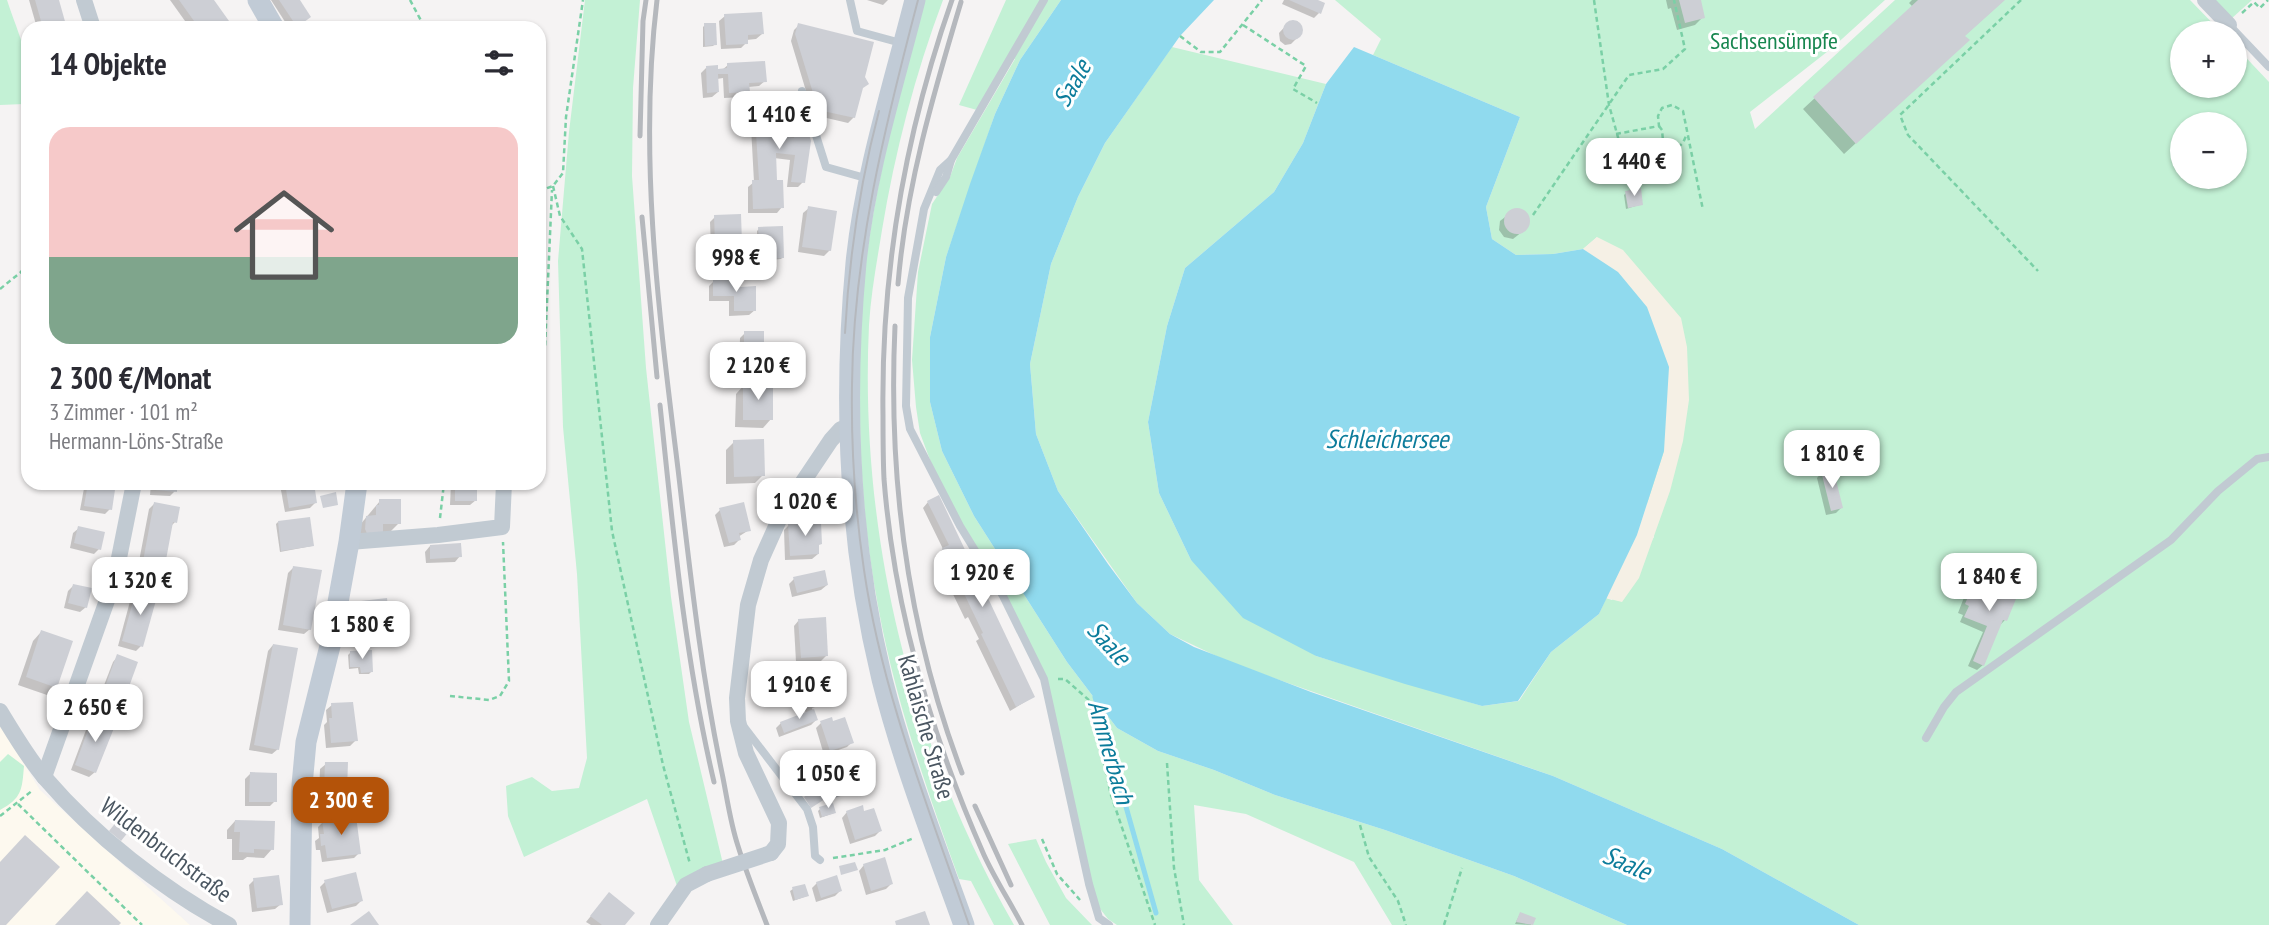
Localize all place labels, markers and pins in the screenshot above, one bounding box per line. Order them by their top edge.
pin: 1 410 € [714,92,844,151]
pin: 1 440 € [1569,138,1699,198]
pin: 998 € [687,234,785,294]
pin: 2 120 € [693,342,823,402]
pin: 1 810 € [1767,430,1897,490]
pin: 1 020 € [740,478,870,538]
pin: 1 920 € [917,550,1047,609]
pin: 1 840 € [1924,554,2054,613]
pin: 1 320 € [75,558,205,617]
pin: 1 580 € [297,602,427,661]
pin: 1 910 € [734,662,864,721]
pin: 2 650 € [30,684,160,744]
pin: 1 050 € [763,750,893,810]
pin: 2 300 € [276,778,406,837]

